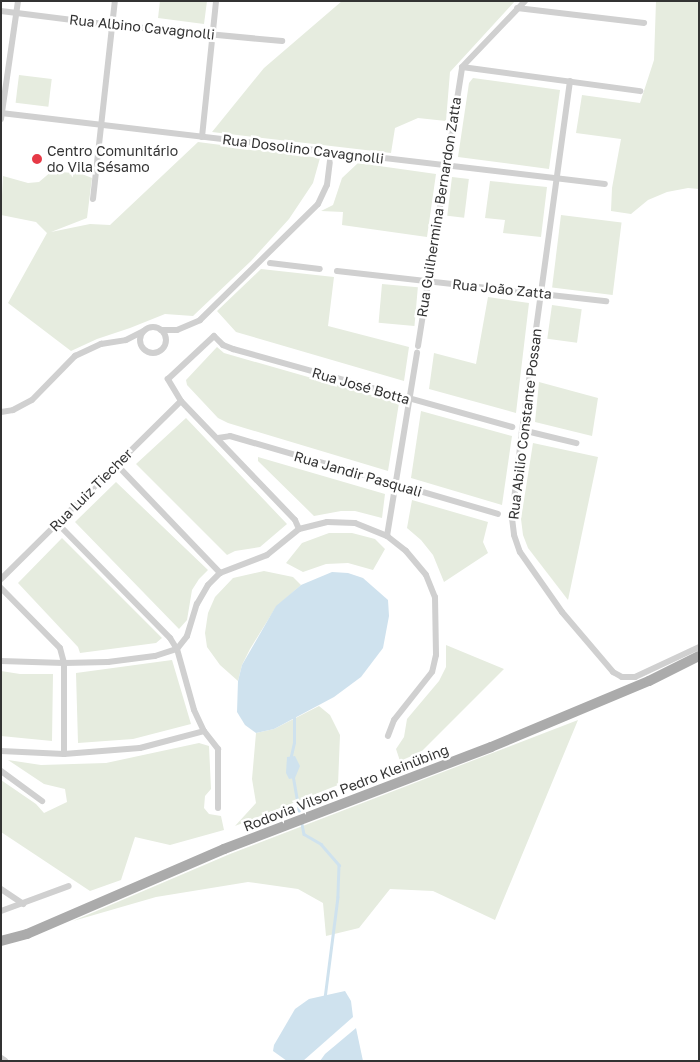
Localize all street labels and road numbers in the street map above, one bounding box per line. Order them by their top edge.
street label: Rua Albino Cavagnolli [68,11,216,43]
street label: Rua Guilhermina Bernardon Zatta [413,96,465,318]
street label: Rua Dosolino Cavagnolli [221,131,385,167]
street label: Rua João Zatta [451,275,553,303]
street label: Rua Abilio Constante Possan [505,327,545,521]
street label: Rua José Botta [310,364,412,408]
street label: Rua Luiz Tiecher [46,445,136,535]
street label: Rua Jandir Pasquali [292,448,424,500]
street label: Rodovia Vilson Pedro Kleinübing [241,741,451,835]

